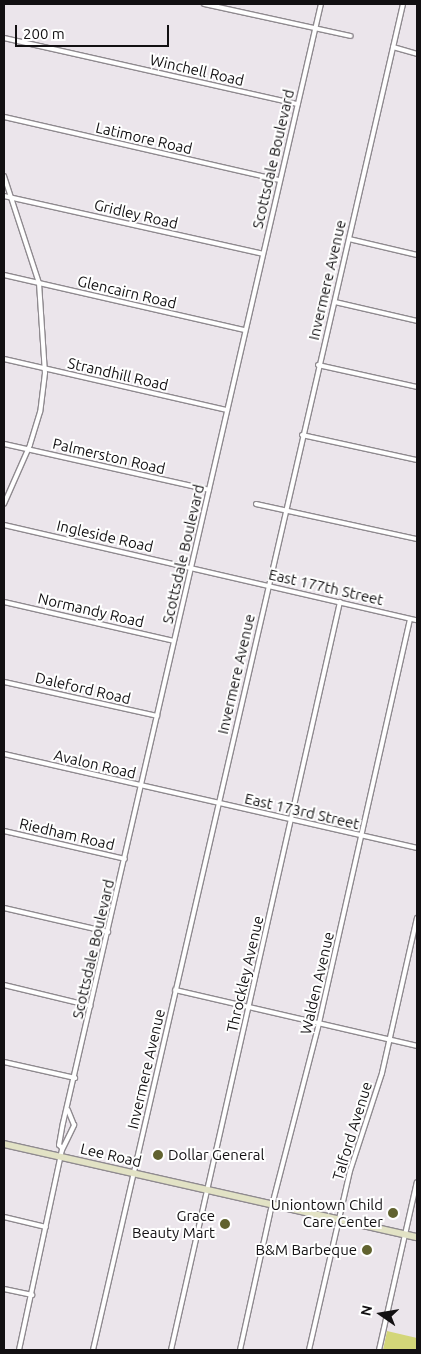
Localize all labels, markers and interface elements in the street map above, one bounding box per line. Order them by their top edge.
scale bar [18,15,171,47]
text: 200 m [23,25,65,42]
street label: Winchell Road [148,50,246,90]
street label: Scottsdale Boulevard [248,88,298,230]
street label: Latimore Road [94,118,194,158]
street label: Gridley Road [92,196,180,232]
street label: Invermere Avenue [304,218,350,342]
street label: Glencairn Road [76,272,178,312]
street label: Strandhill Road [66,354,170,394]
street label: Palmerston Road [51,434,167,478]
street label: Scottsdale Boulevard [158,483,208,625]
street label: Ingleside Road [55,516,155,556]
street label: East 177th Street [267,565,385,609]
street label: Normandy Road [36,589,146,631]
street label: Invermere Avenue [213,612,259,736]
street label: Daleford Road [34,668,132,708]
street label: Avalon Road [52,746,138,782]
street label: East 173rd Street [243,789,361,833]
street label: Riedham Road [18,814,116,854]
street label: Scottsdale Boulevard [68,878,118,1020]
street label: Throckley Avenue [223,914,267,1034]
street label: Walden Avenue [296,930,338,1036]
street label: Invermere Avenue [123,1007,169,1131]
street label: Talford Avenue [328,1079,376,1183]
street label: Lee Road [79,1139,143,1171]
place label: Dollar General [168,1146,264,1164]
marker: Dollar General [152,1149,164,1161]
place label: Uniontown Child Care Center [271,1195,383,1230]
place label: Grace Beauty Mart [132,1206,215,1241]
marker: Uniontown Child Care Center [387,1207,399,1219]
marker: Grace Beauty Mart [219,1218,231,1230]
place label: B&M Barbeque [256,1241,357,1259]
marker: B&M Barbeque [361,1244,373,1256]
north arrow [356,1289,406,1339]
text: N [357,1304,375,1318]

